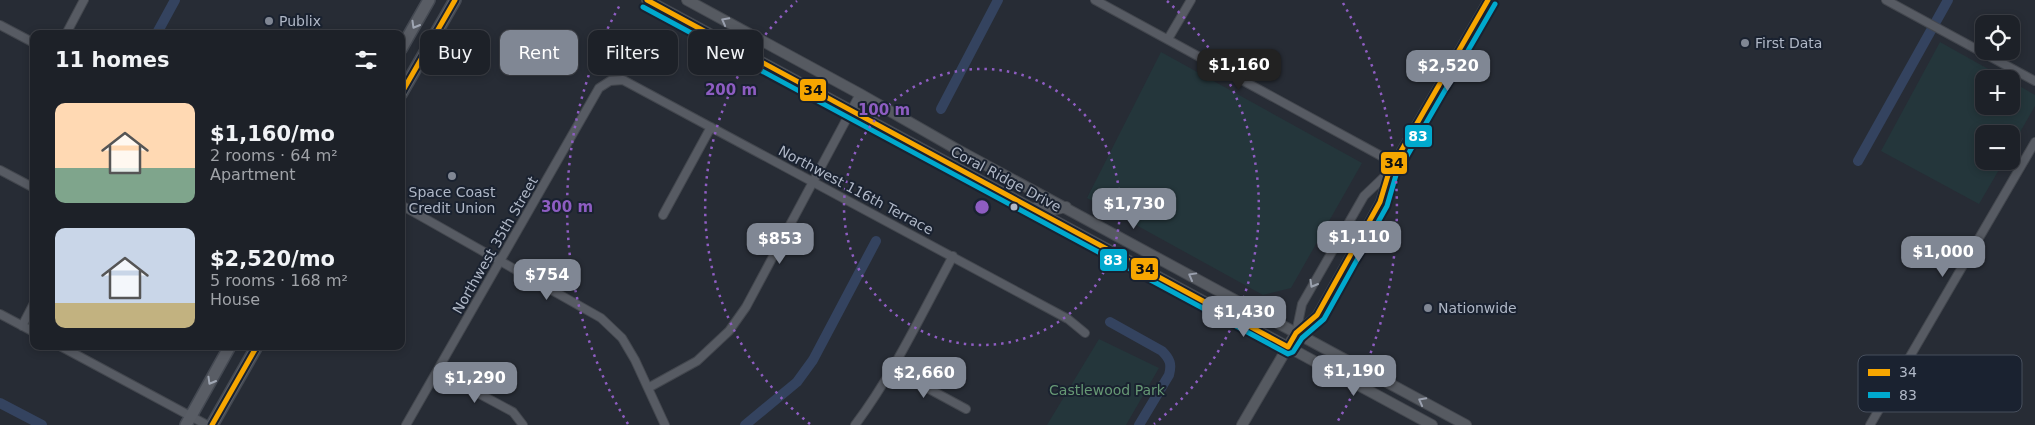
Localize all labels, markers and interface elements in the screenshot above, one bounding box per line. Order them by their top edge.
place label: Publix [279,13,321,29]
marker: Publix [263,15,275,27]
map controls [1975,15,2020,170]
button: locate [1975,15,2020,60]
one-way arrow [721,17,730,27]
one-way arrow [412,19,422,28]
chip: Buy [420,30,490,75]
chip: Rent [500,30,578,75]
chip: Filters [588,30,678,75]
chip: New [688,30,763,75]
place label: First Data [1755,35,1822,51]
marker: First Data [1739,37,1751,49]
icon: filters [352,46,380,74]
text: 11 homes [55,48,170,72]
pin: $1,160 [1198,48,1280,91]
pin: $2,520 [1407,49,1489,92]
text: $1,160 [1208,55,1270,74]
text: $2,520 [1417,56,1479,75]
button: + [1975,70,2020,115]
line badge: 34 [799,78,827,102]
text: 200 m [705,81,757,99]
text: 34 [803,82,823,98]
text: 100 m [858,101,910,119]
text: $1,160/mo [210,122,335,146]
icon: home [95,123,155,183]
line badge: 83 [1404,124,1433,148]
button: − [1975,125,2020,170]
text: 83 [1408,128,1428,144]
street label: Northwest 116th Terrace [776,142,936,238]
street label: Coral Ridge Drive [948,143,1064,215]
text: 2 rooms · 64 m² [210,146,338,165]
line badge: 34 [1380,151,1408,175]
text: 34 [1384,155,1404,171]
text: Apartment [210,165,296,184]
marker: Space Coast Credit Union [446,170,458,182]
street label: Northwest 35th Street [449,173,541,316]
place label: Space Coast Credit Union [408,184,496,216]
pin: $1,730 [1093,188,1175,230]
text: $1,730 [1103,194,1165,213]
text: 300 m [541,198,593,216]
centre of rings [973,198,991,216]
unlabelled marker [1009,202,1019,212]
pin: $1,110 [1318,220,1400,263]
pin: $853 [750,222,810,265]
text: $1,110 [1328,227,1390,246]
text: $853 [758,229,802,248]
pin: $1,000 [1902,236,1984,278]
text: $1,000 [1912,242,1974,261]
text: $2,520/mo [210,247,335,271]
icon: home [95,248,155,308]
line badge: 83 [1099,248,1128,272]
text: 83 [1103,252,1123,268]
line badge: 34 [1130,257,1159,281]
pin: $754 [517,258,577,301]
text: 34 [1135,261,1155,277]
text: $754 [525,265,569,284]
text: 5 rooms · 168 m² [210,271,348,290]
one-way arrow [1189,272,1198,282]
one-way arrow [1310,279,1320,288]
text: House [210,290,260,309]
pin: $1,430 [1203,296,1285,338]
place label: Nationwide [1438,300,1517,316]
text: $1,430 [1213,302,1275,321]
marker: Nationwide [1422,302,1434,314]
pin: $1,190 [1313,354,1395,397]
legend [1858,355,2022,412]
pin: $2,660 [883,356,965,399]
text: $1,190 [1323,361,1385,380]
pin: $1,290 [434,362,516,404]
text: $2,660 [893,363,955,382]
text: 34 [1899,364,1917,380]
text: $1,290 [444,368,506,387]
one-way arrow [207,376,217,385]
park label: Castlewood Park [1049,382,1166,398]
text: 83 [1899,387,1917,403]
one-way arrow [1419,397,1428,407]

